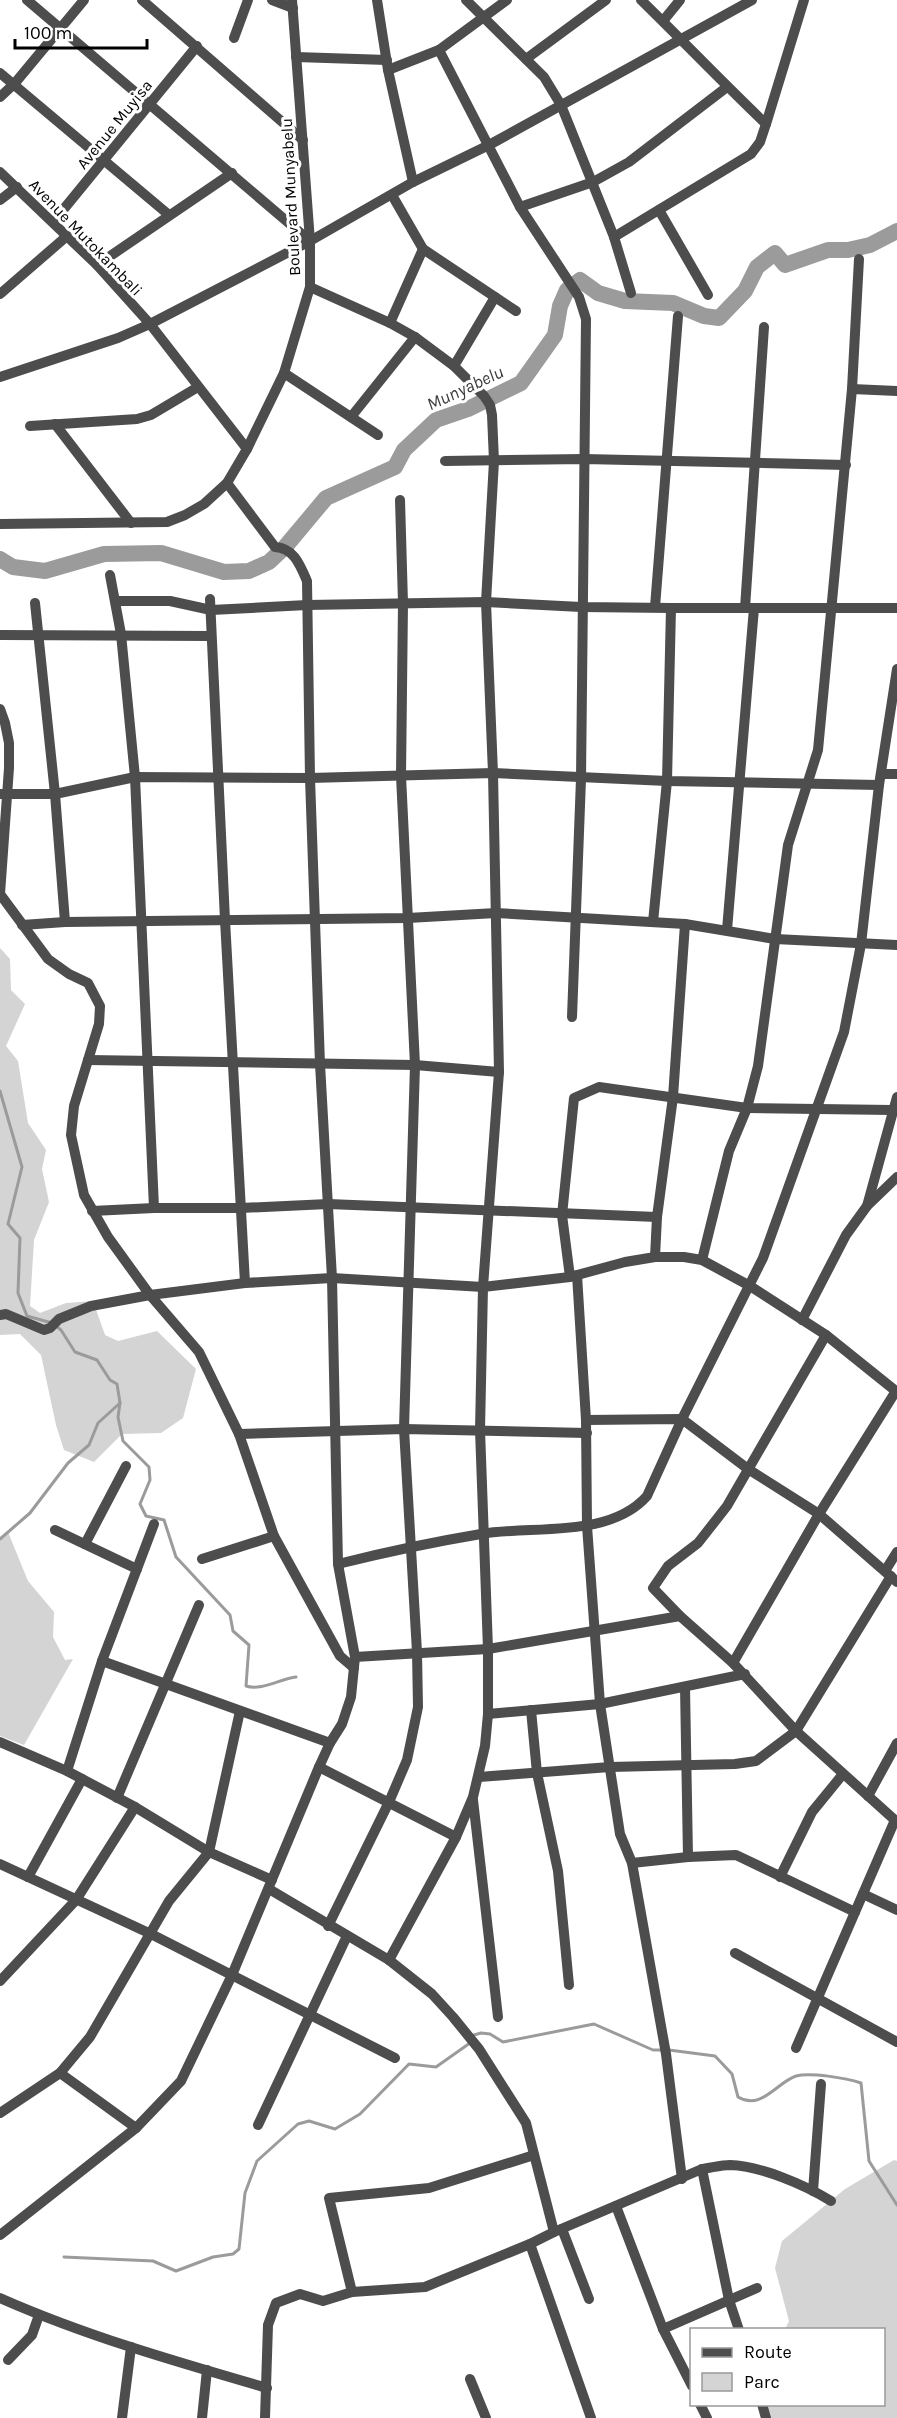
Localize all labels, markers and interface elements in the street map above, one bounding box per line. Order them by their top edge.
scale bar [15,12,147,50]
text: 100 m [24,22,72,44]
street label: Avenue Muyisa [73,76,156,173]
street label: Boulevard Munyabelu [277,118,304,276]
street label: Avenue Mutokambali [25,175,146,300]
water label: Munyabelu [423,361,507,415]
legend [690,2328,885,2406]
text: Route [744,2341,792,2363]
text: Parc [744,2371,780,2393]

